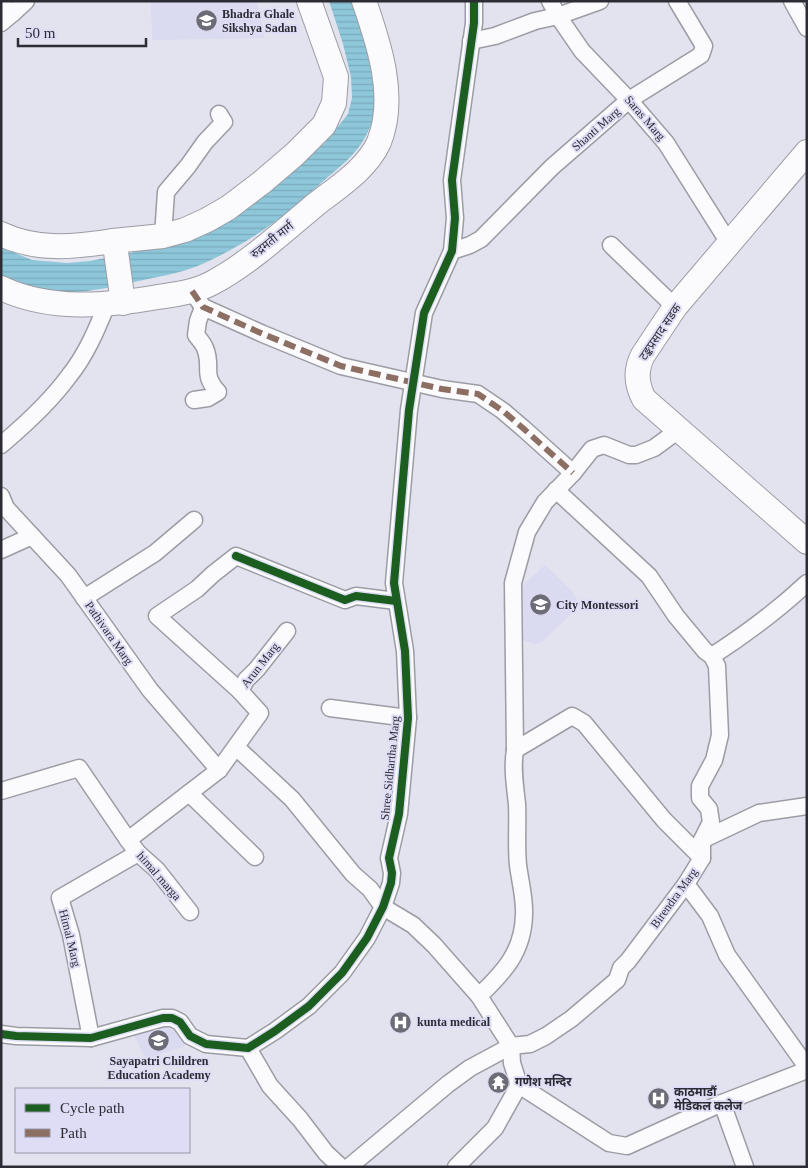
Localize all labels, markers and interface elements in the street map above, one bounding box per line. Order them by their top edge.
place label: Bhadra Ghale Sikshya Sadan [222,7,297,35]
school or university icon: Bhadra Ghale Sikshya Sadan [194,9,218,33]
scale bar [18,15,145,47]
text: 50 m [25,25,56,41]
street label: Saras Marg [622,93,668,143]
street label: Shanti Marg [569,104,623,154]
street label: रुद्रमती मार्ग [247,217,297,261]
street label: टङ्कप्रसाद सडक [636,301,684,363]
school or university icon: City Montessori [528,593,552,617]
place label: City Montessori [556,598,639,612]
street label: Pathivara Marg [82,599,136,667]
street label: Arun Marg [238,640,282,690]
street label: Shree Sidhartha Marg [378,715,402,821]
street label: himal marga [134,849,184,904]
street label: Birendra Marg [648,865,700,931]
street label: Himal Marg [56,908,84,968]
hospital icon: kunta medical [389,1010,413,1034]
place label: kunta medical [417,1015,491,1029]
school or university icon: Sayapatri Children Education Academy [147,1028,171,1052]
place label: Sayapatri Children Education Academy [107,1054,211,1082]
temple icon: गणेश मन्दिर [487,1070,511,1094]
place label: गणेश मन्दिर [515,1074,572,1089]
place label: काठमाडौं मेडिकल कलेज [674,1085,743,1113]
hospital icon: काठमाडौं मेडिकल कलेज [646,1087,670,1111]
legend [15,1088,190,1153]
text: Cycle path [60,1100,125,1116]
text: Path [60,1125,87,1141]

